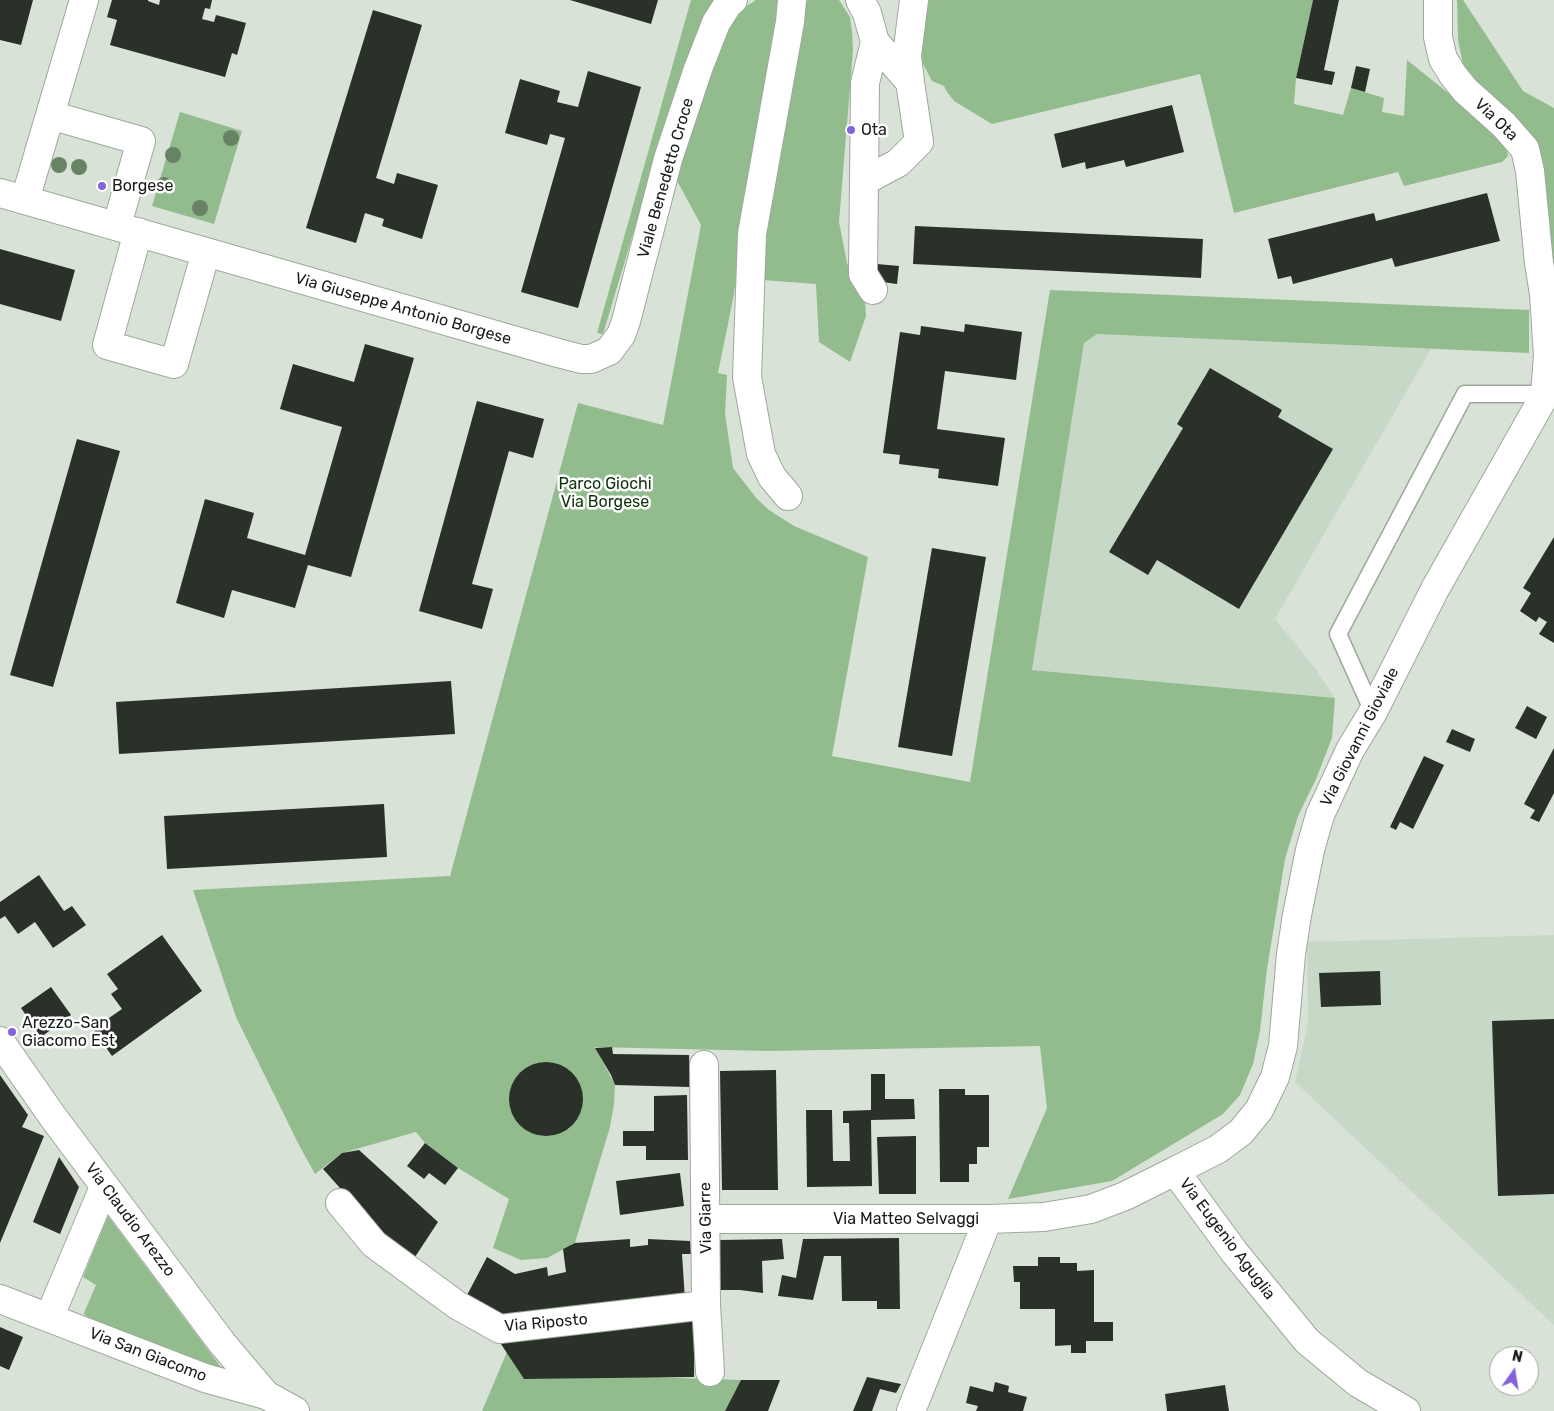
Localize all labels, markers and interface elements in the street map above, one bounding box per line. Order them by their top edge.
street label: Via Ota [1470,95,1522,145]
street label: Viale Benedetto Croce [634,96,698,260]
place label: Ota [861,120,887,140]
marker: Ota [845,124,857,136]
place label: Borgese [112,176,173,196]
marker: Borgese [96,180,108,192]
street label: Via Giuseppe Antonio Borgese [293,269,513,349]
park label: Parco Giochi Via Borgese [558,474,652,512]
street label: Via Giovanni Gioviale [1317,664,1403,810]
place label: Arezzo-San Giacomo Est [22,1013,115,1051]
marker: Arezzo-San Giacomo Est [6,1026,18,1038]
street label: Via Claudio Arezzo [81,1159,179,1281]
street label: Via Eugenio Aguglia [1175,1174,1279,1304]
street label: Via Giarre [696,1182,716,1254]
street label: Via Matteo Selvaggi [833,1209,979,1229]
street label: Via Riposto [503,1310,589,1336]
street label: Via San Giacomo [86,1324,210,1386]
north arrow [1489,1346,1539,1396]
text: N [1510,1347,1524,1366]

